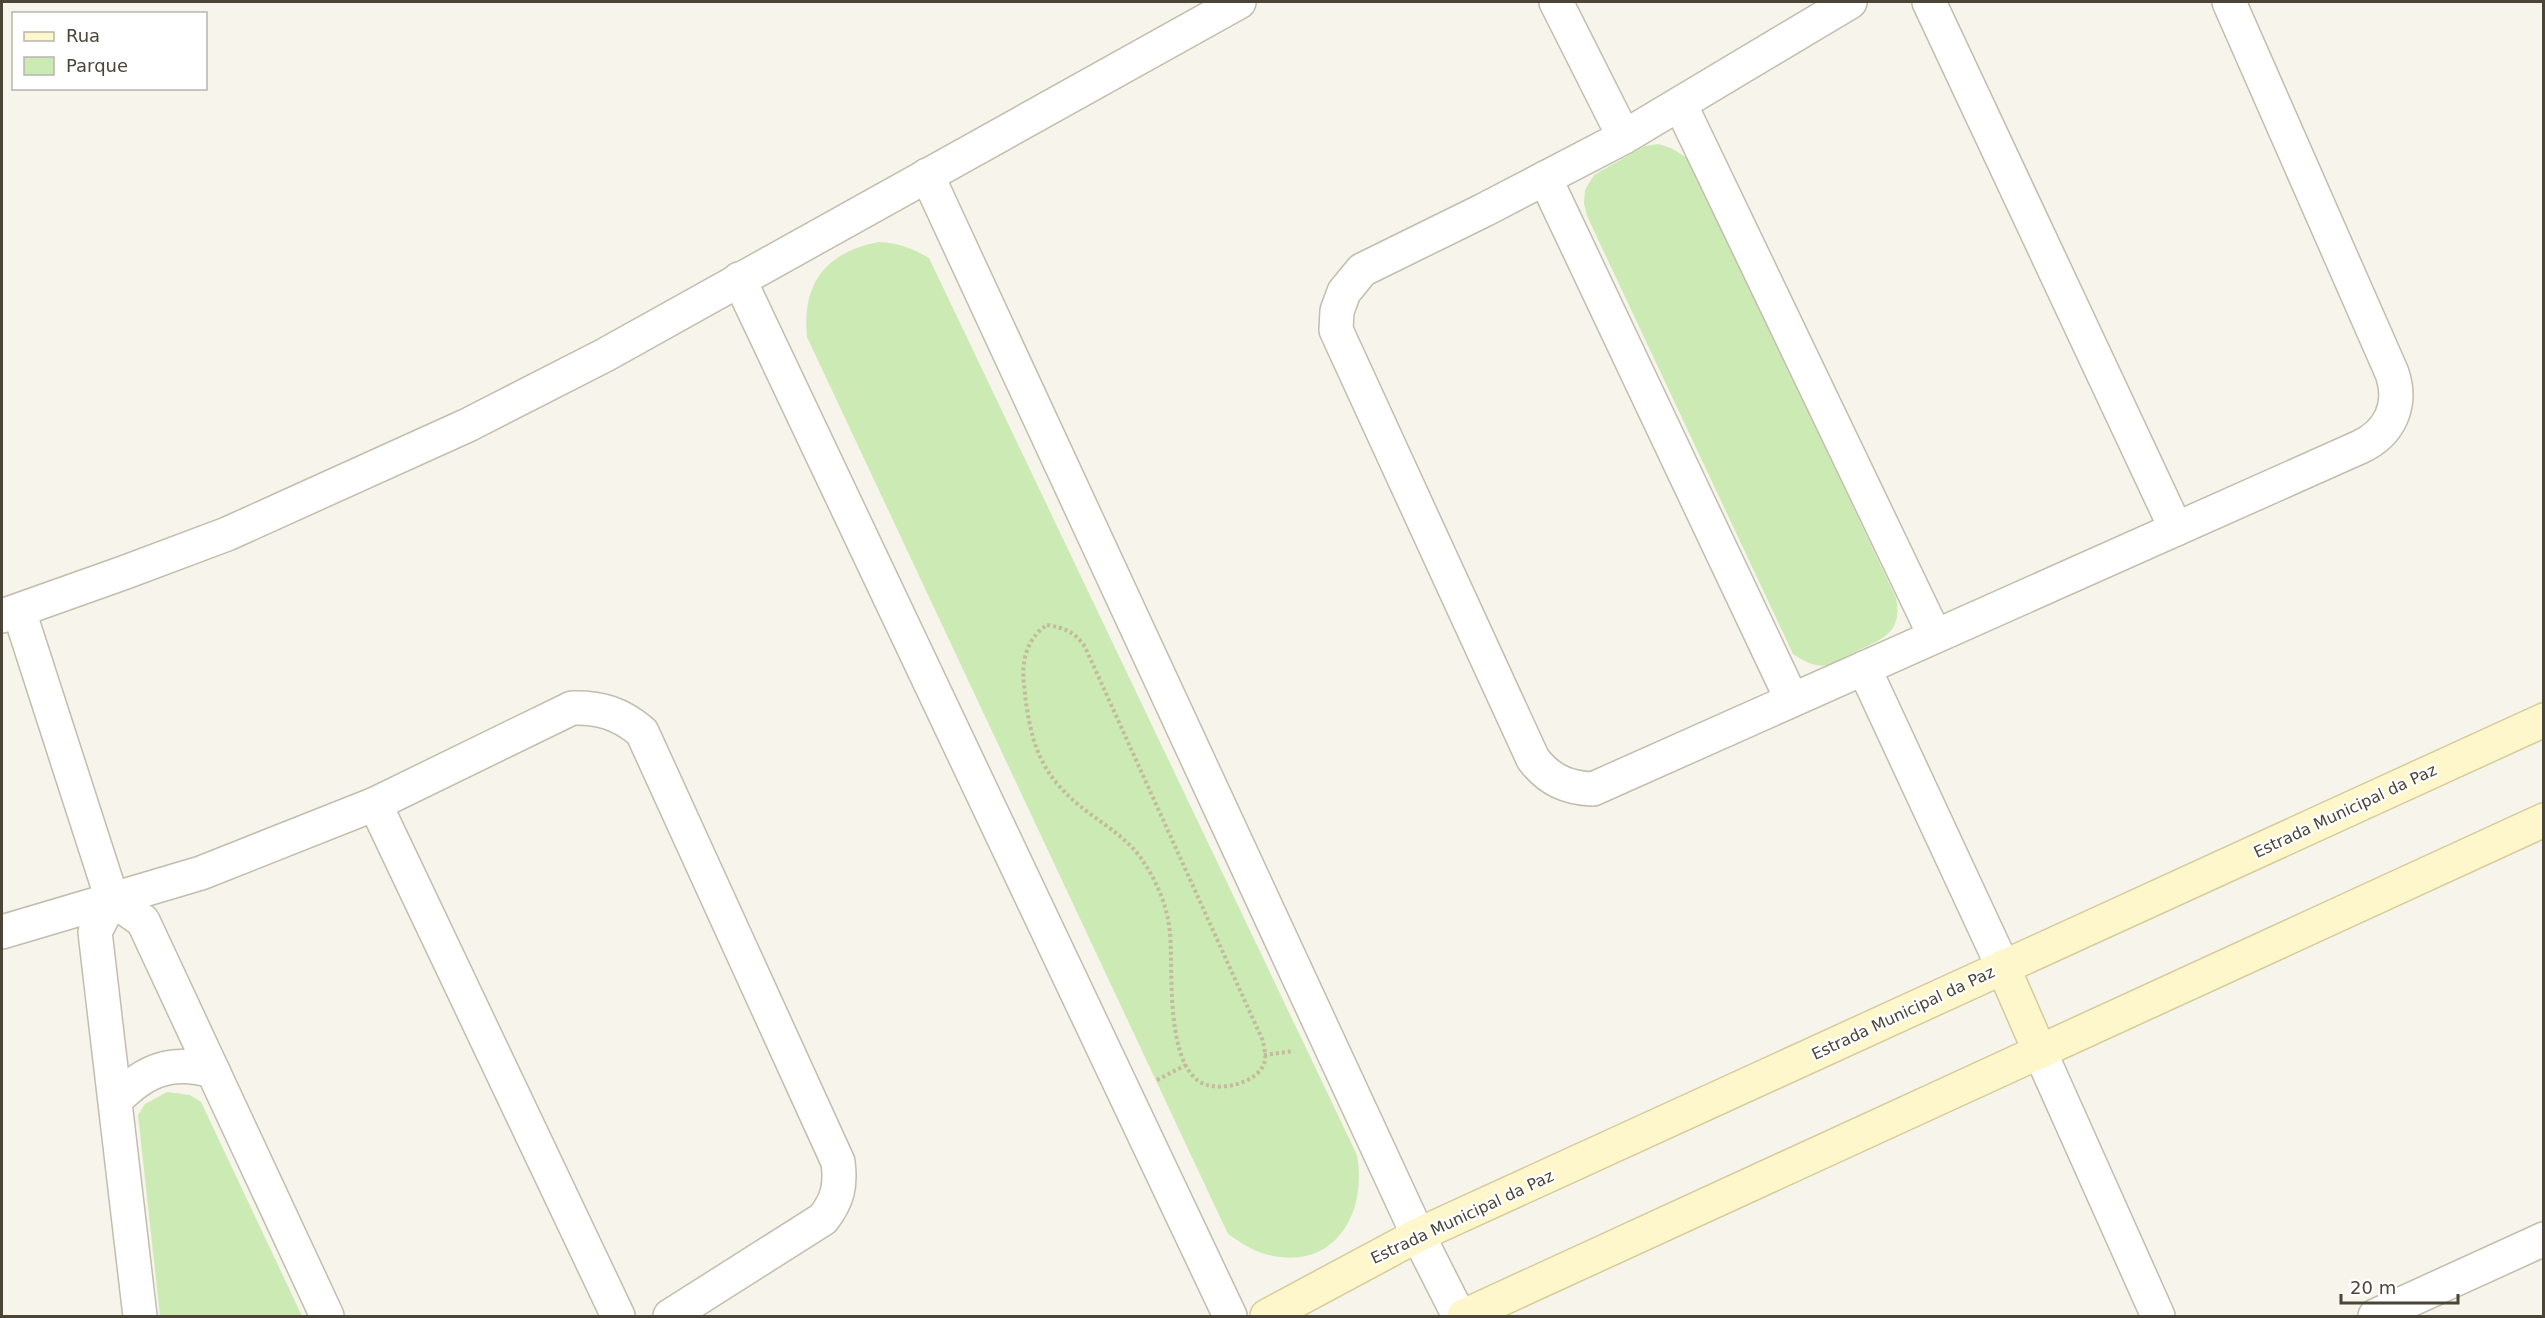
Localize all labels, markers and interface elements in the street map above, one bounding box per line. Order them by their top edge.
legend [12,12,207,90]
text: Rua [66,25,100,46]
text: Parque [66,55,128,76]
street label: Estrada Municipal da Paz [2251,760,2439,862]
street label: Estrada Municipal da Paz [1809,962,1997,1064]
street label: Estrada Municipal da Paz [1368,1166,1556,1268]
scale bar [2341,1267,2458,1305]
text: 20 m [2350,1277,2396,1298]

